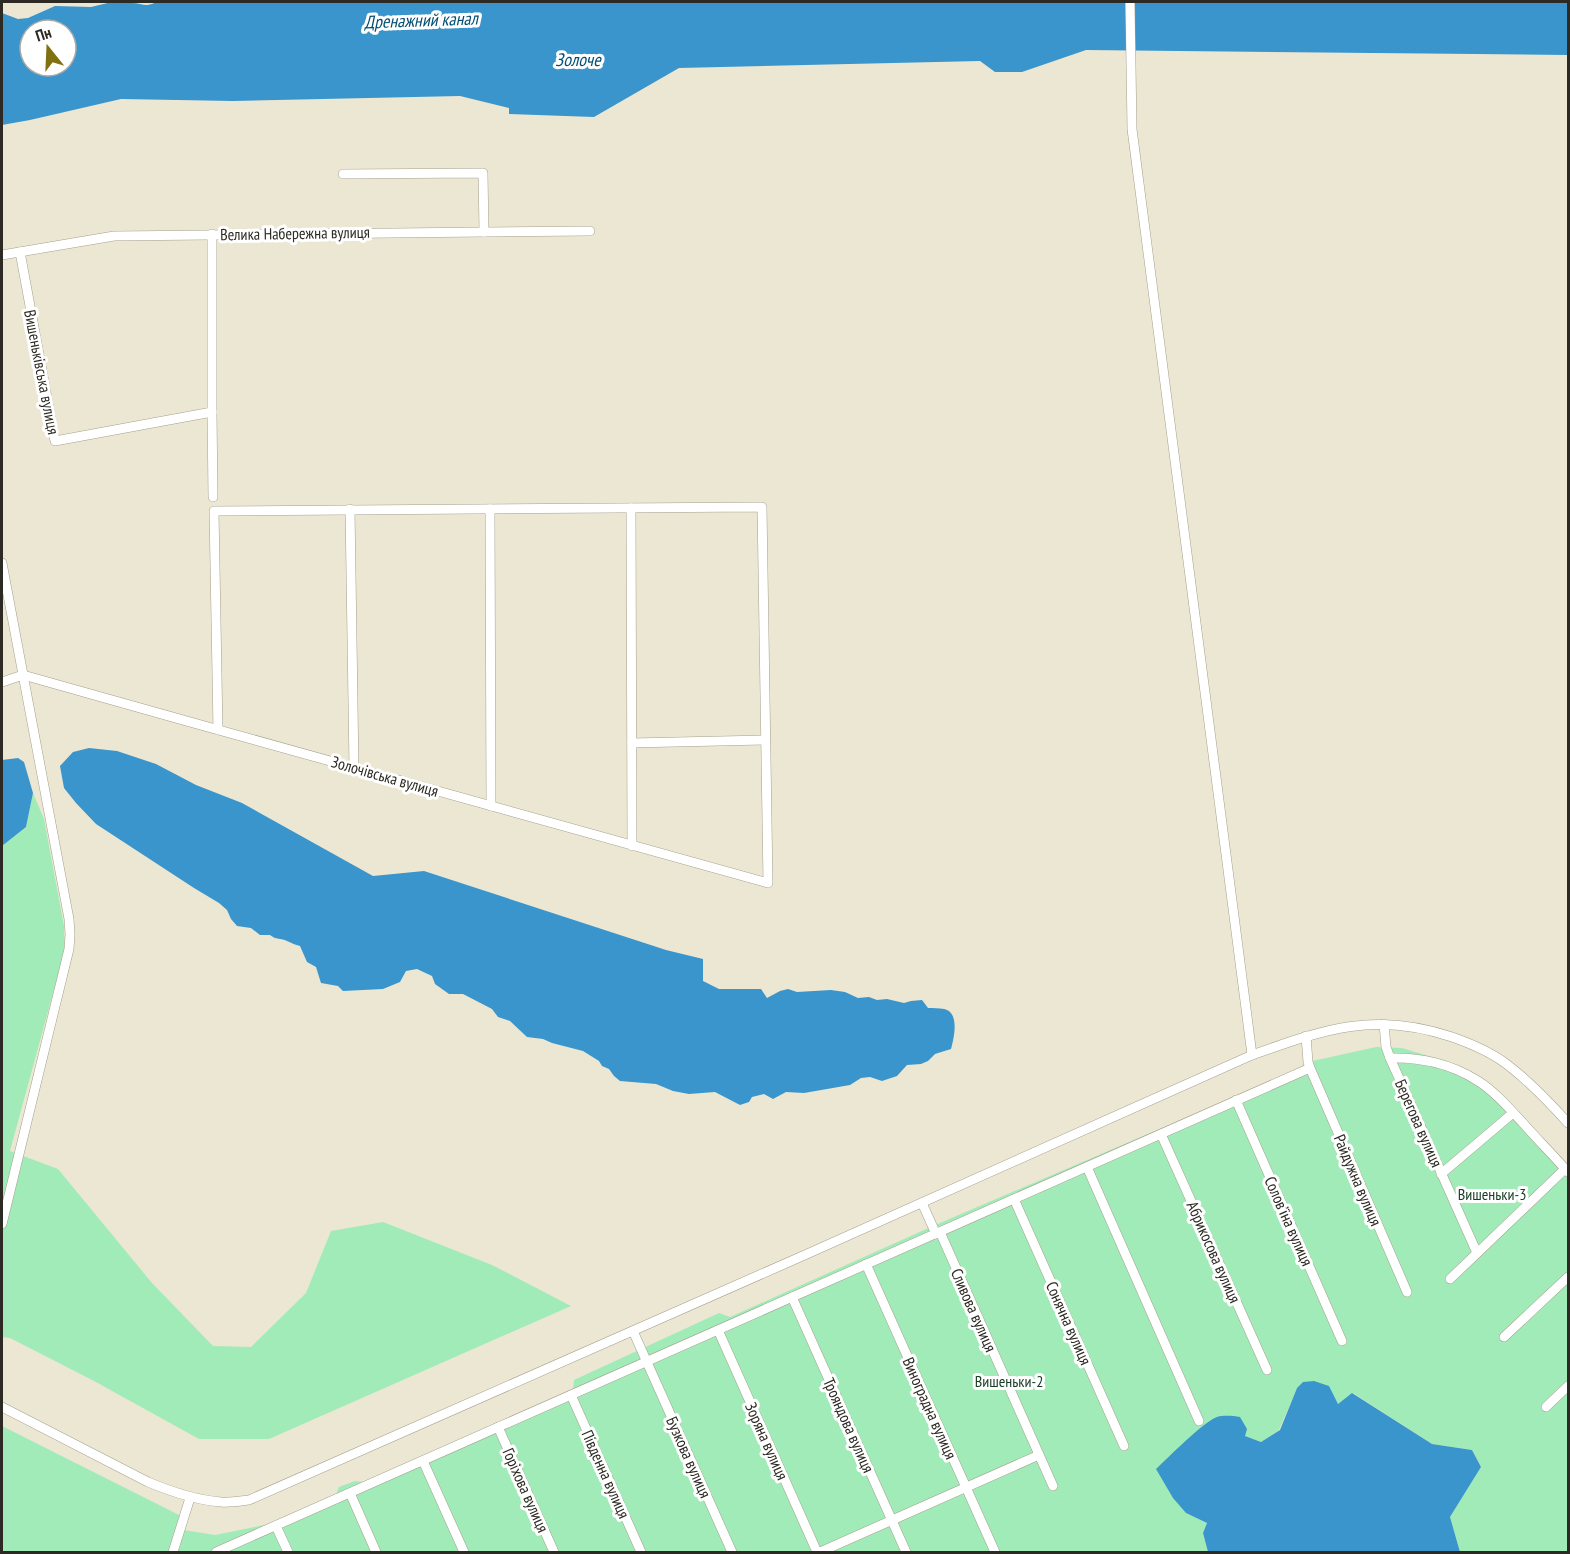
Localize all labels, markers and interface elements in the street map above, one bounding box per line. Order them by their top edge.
water label: Дренажний канал [363,6,480,34]
north arrow [18,18,78,78]
text: Пн [33,22,54,46]
water label: Золоче [555,48,602,71]
street label: Велика Набережна вулиця [220,222,370,244]
street label: Вишеньківська вулиця [20,308,64,436]
street label: Золочівська вулиця [329,751,441,801]
street label: Берегова вулиця [1391,1076,1447,1170]
street label: Райдужна вулиця [1330,1131,1386,1229]
street label: Соловʼїна вулиця [1260,1173,1318,1269]
park label: Вишеньки-3 [1458,1184,1526,1204]
street label: Абрикосова вулиця [1183,1198,1245,1306]
street label: Сливова вулиця [947,1265,1001,1355]
street label: Сонячна вулиця [1042,1278,1096,1368]
street label: Виноградна вулиця [899,1354,961,1462]
park label: Вишеньки-2 [975,1371,1043,1391]
street label: Трояндова вулиця [819,1374,879,1476]
street label: Зоряна вулиця [741,1399,793,1483]
street label: Бузкова вулиця [662,1413,716,1501]
street label: Південна вулиця [578,1427,634,1521]
street label: Горіхова вулиця [499,1445,553,1535]

